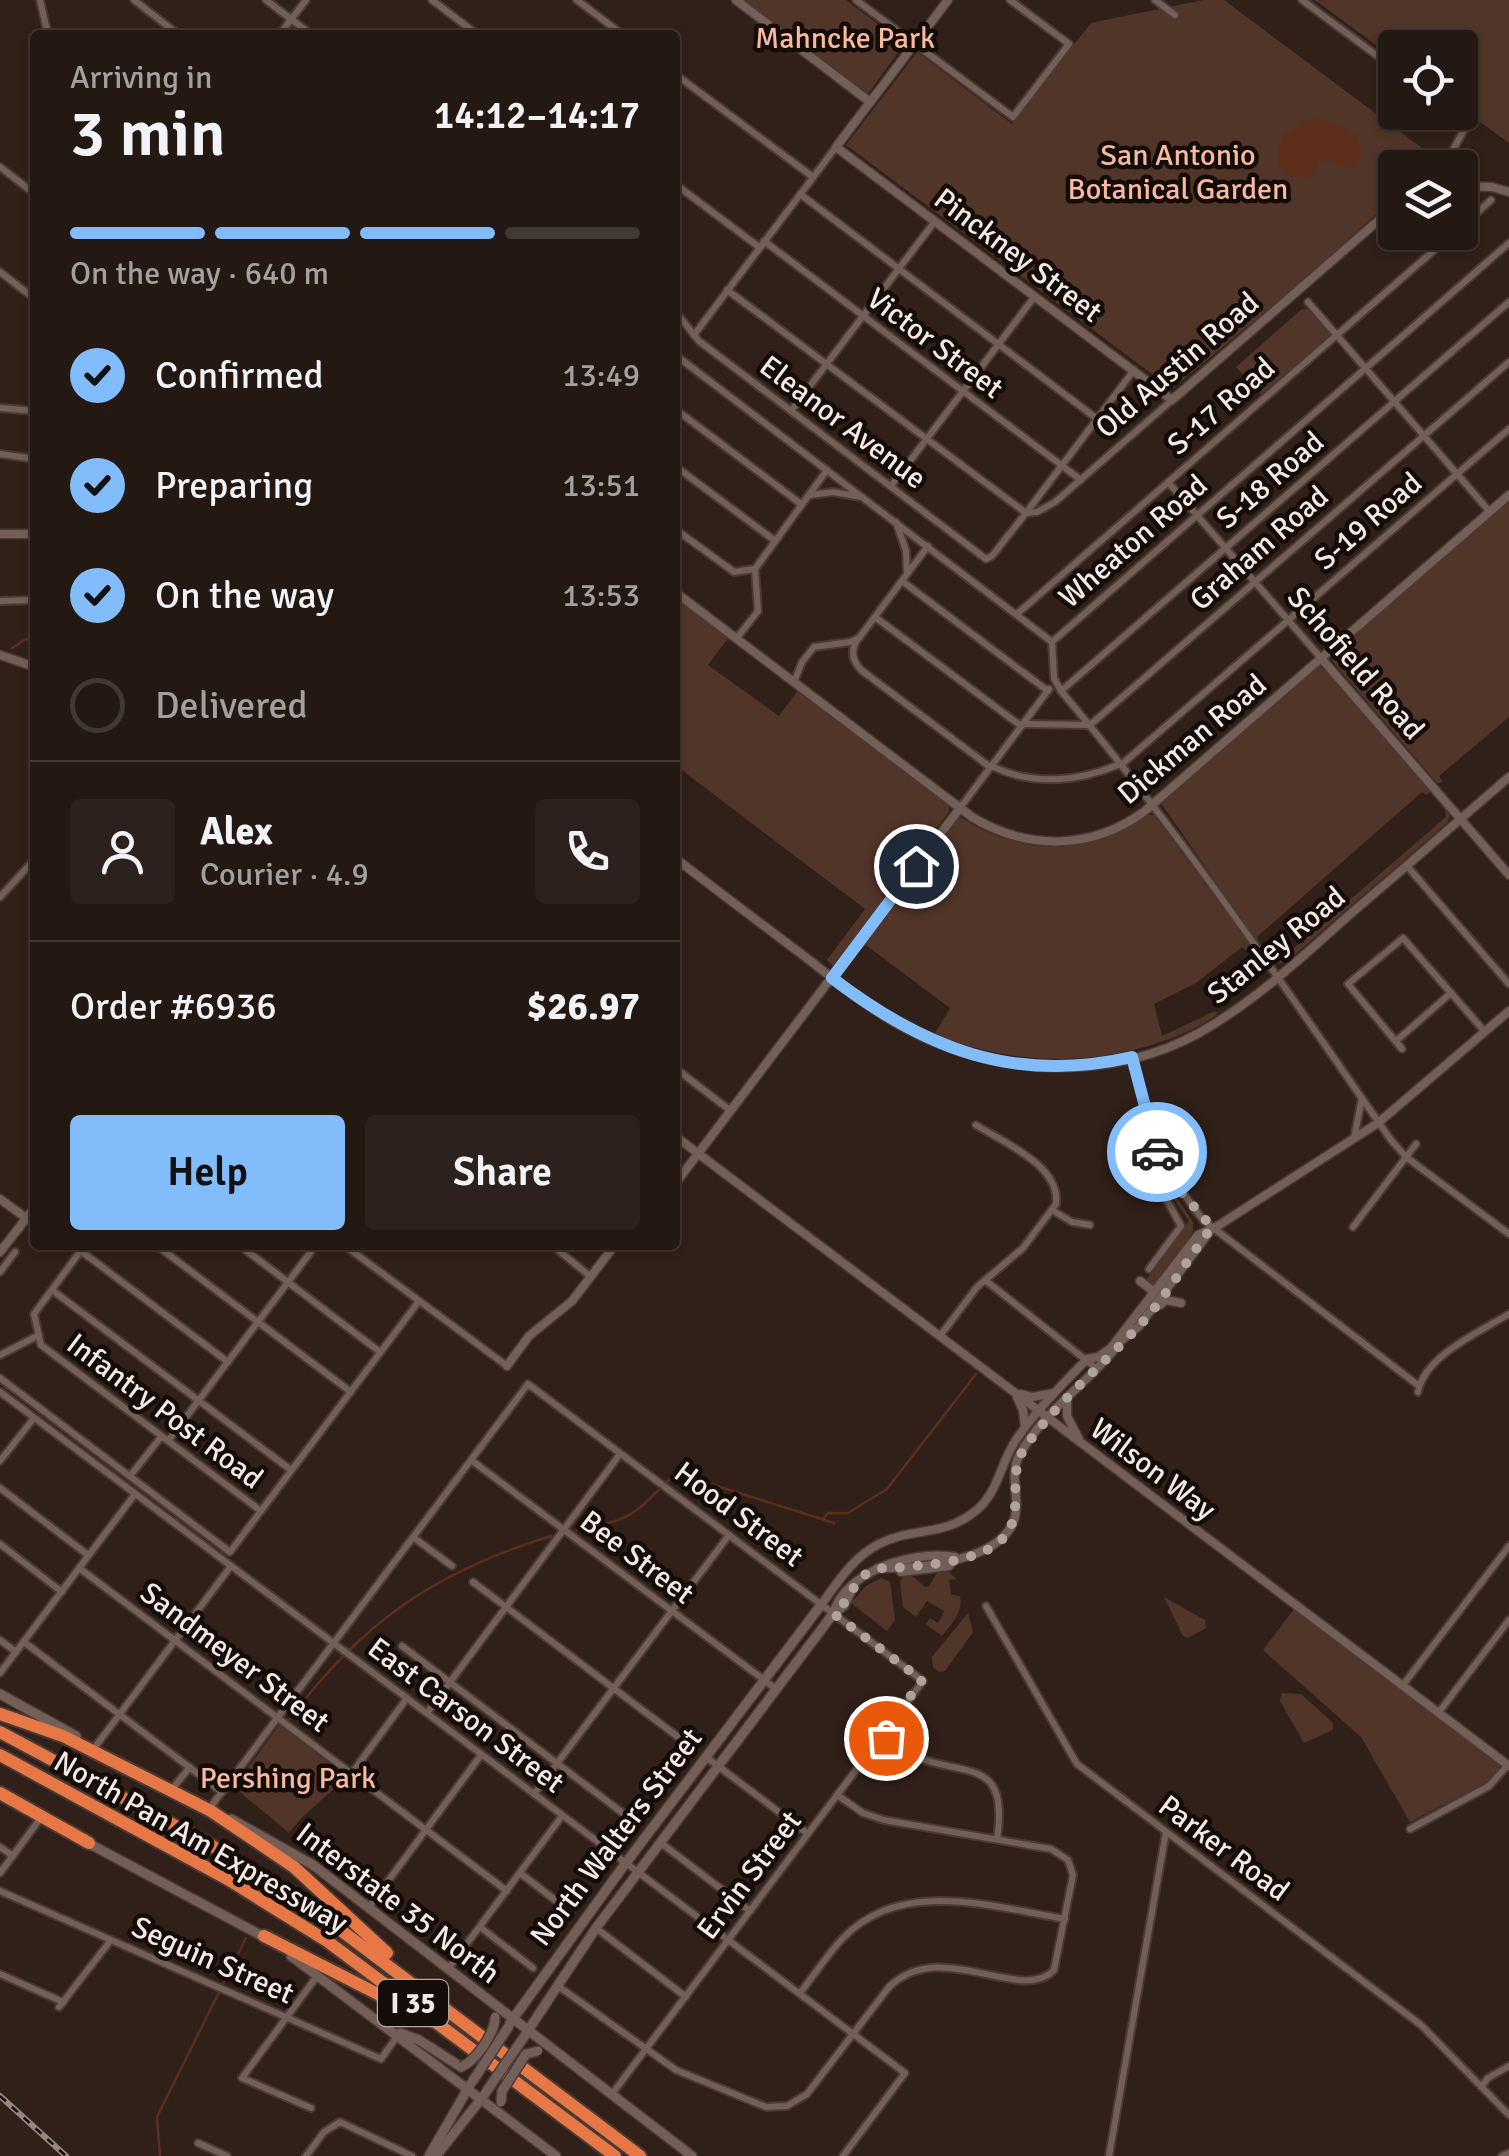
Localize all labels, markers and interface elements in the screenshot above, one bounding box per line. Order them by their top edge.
park label: Mahncke Park [755,20,935,57]
map controls [1378,30,1478,250]
button: locate [1378,30,1478,130]
text: Arriving in [70,58,212,97]
text: 14:12–14:17 [434,92,640,139]
text: 3 min [70,94,226,174]
park label: San Antonio Botanical Garden [1068,137,1289,208]
button: layers [1378,150,1478,250]
street label: Pinckney Street [926,180,1109,331]
text: On the way · 640 m [70,254,329,293]
street label: Victor Street [859,280,1010,407]
street label: Old Austin Road [1088,284,1267,446]
icon: check [70,348,125,403]
street label: Eleanor Avenue [752,348,933,497]
street label: S-17 Road [1160,350,1283,463]
text: Confirmed [155,352,324,399]
text: 13:49 [562,356,640,395]
street label: S-18 Road [1209,424,1332,537]
icon: check [70,458,125,513]
text: Preparing [155,462,313,509]
street label: S-19 Road [1307,465,1430,578]
text: 13:51 [562,466,640,505]
street label: Wheaton Road [1051,467,1215,616]
street label: Graham Road [1182,478,1336,619]
icon: check [70,568,125,623]
text: On the way [155,572,334,619]
text: 13:53 [562,576,640,615]
street label: Schofield Road [1279,579,1432,747]
street label: Dickman Road [1110,666,1274,812]
text: Delivered [155,682,308,729]
button: person [70,799,175,904]
button: phone [535,799,640,904]
text: Alex [200,808,273,855]
pin [874,824,959,909]
icon: home [889,839,944,894]
text: Courier · 4.9 [200,855,369,894]
street label: Stanley Road [1200,879,1353,1012]
text: Order #6936 [70,983,277,1030]
text: $26.97 [527,983,640,1030]
courier [1107,1102,1207,1202]
button: Help [70,1115,345,1230]
button: Share [365,1115,640,1230]
icon: car [1130,1125,1185,1180]
street label: Infantry Post Road [59,1326,270,1497]
street label: Wilson Way [1083,1410,1223,1529]
street label: Hood Street [667,1454,811,1575]
street label: Bee Street [572,1503,701,1612]
street label: Sandmeyer Street [133,1574,337,1741]
street label: East Carson Street [360,1630,571,1801]
pin [844,1696,929,1781]
icon: bag [859,1711,914,1766]
street label: North Walters Street [522,1721,710,1954]
street label: North Pan Am Expressway [47,1743,354,1942]
park label: Pershing Park [200,1760,376,1797]
street label: Parker Road [1151,1787,1296,1909]
street label: Ervin Street [689,1804,810,1947]
street label: Interstate 35 North [289,1815,507,1992]
street label: Seguin Street [126,1908,299,2013]
road number: I 35 [378,1980,448,2026]

